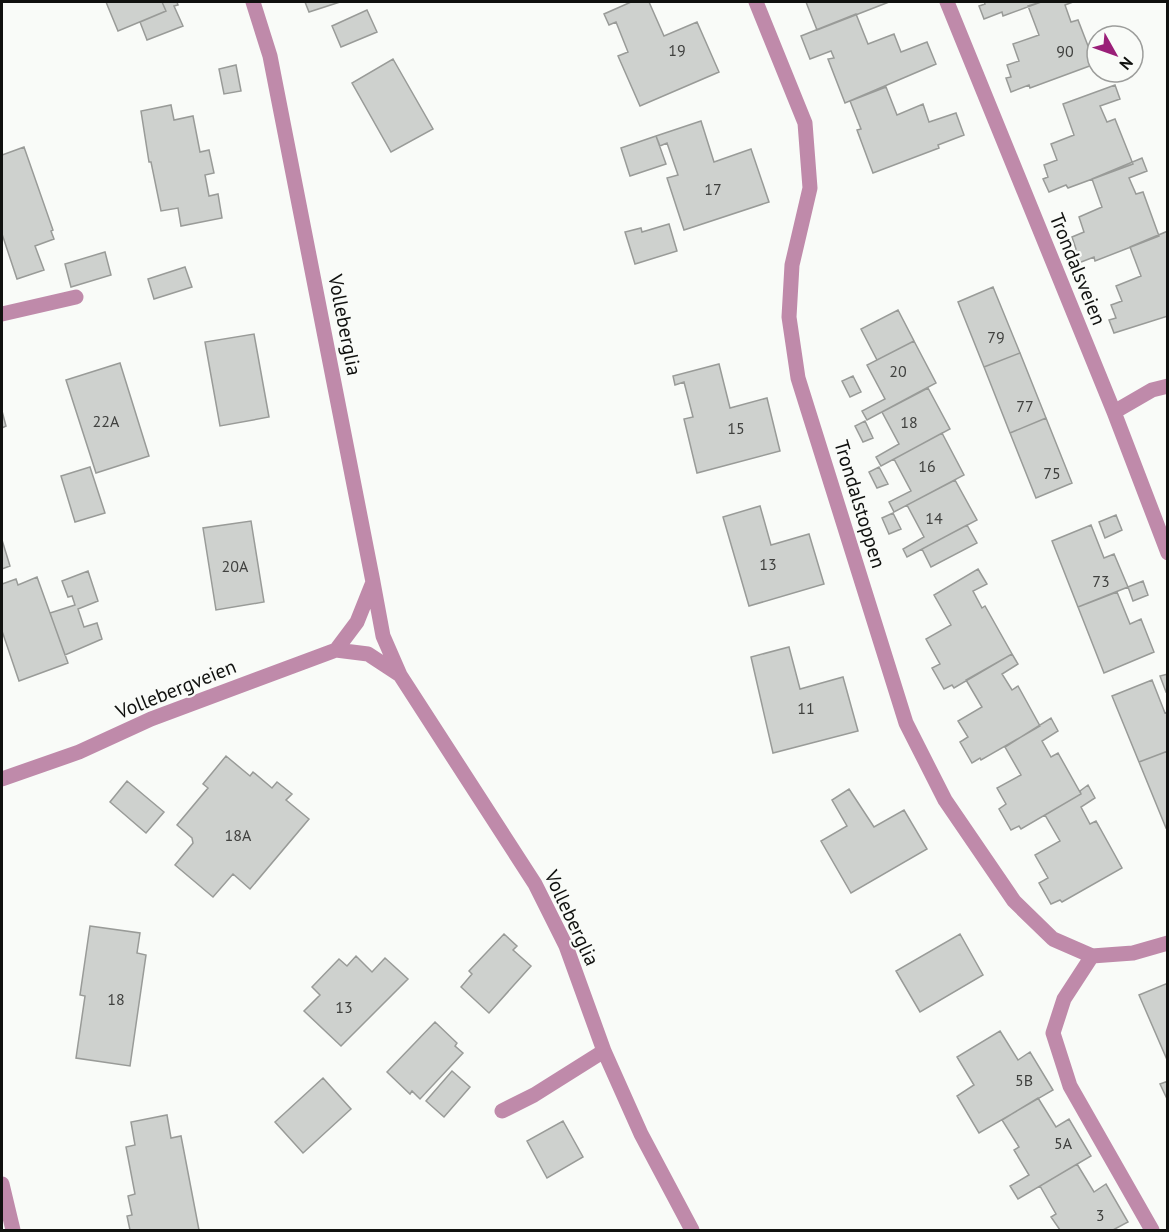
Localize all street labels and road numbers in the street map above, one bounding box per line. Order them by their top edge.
street label: Trondalsveien [1044,209,1112,329]
street label: Volleberglia [322,271,368,378]
street label: Trondalstoppen [828,437,892,571]
street label: Vollebergveien [111,653,240,725]
street label: Volleberglia [538,865,605,970]

